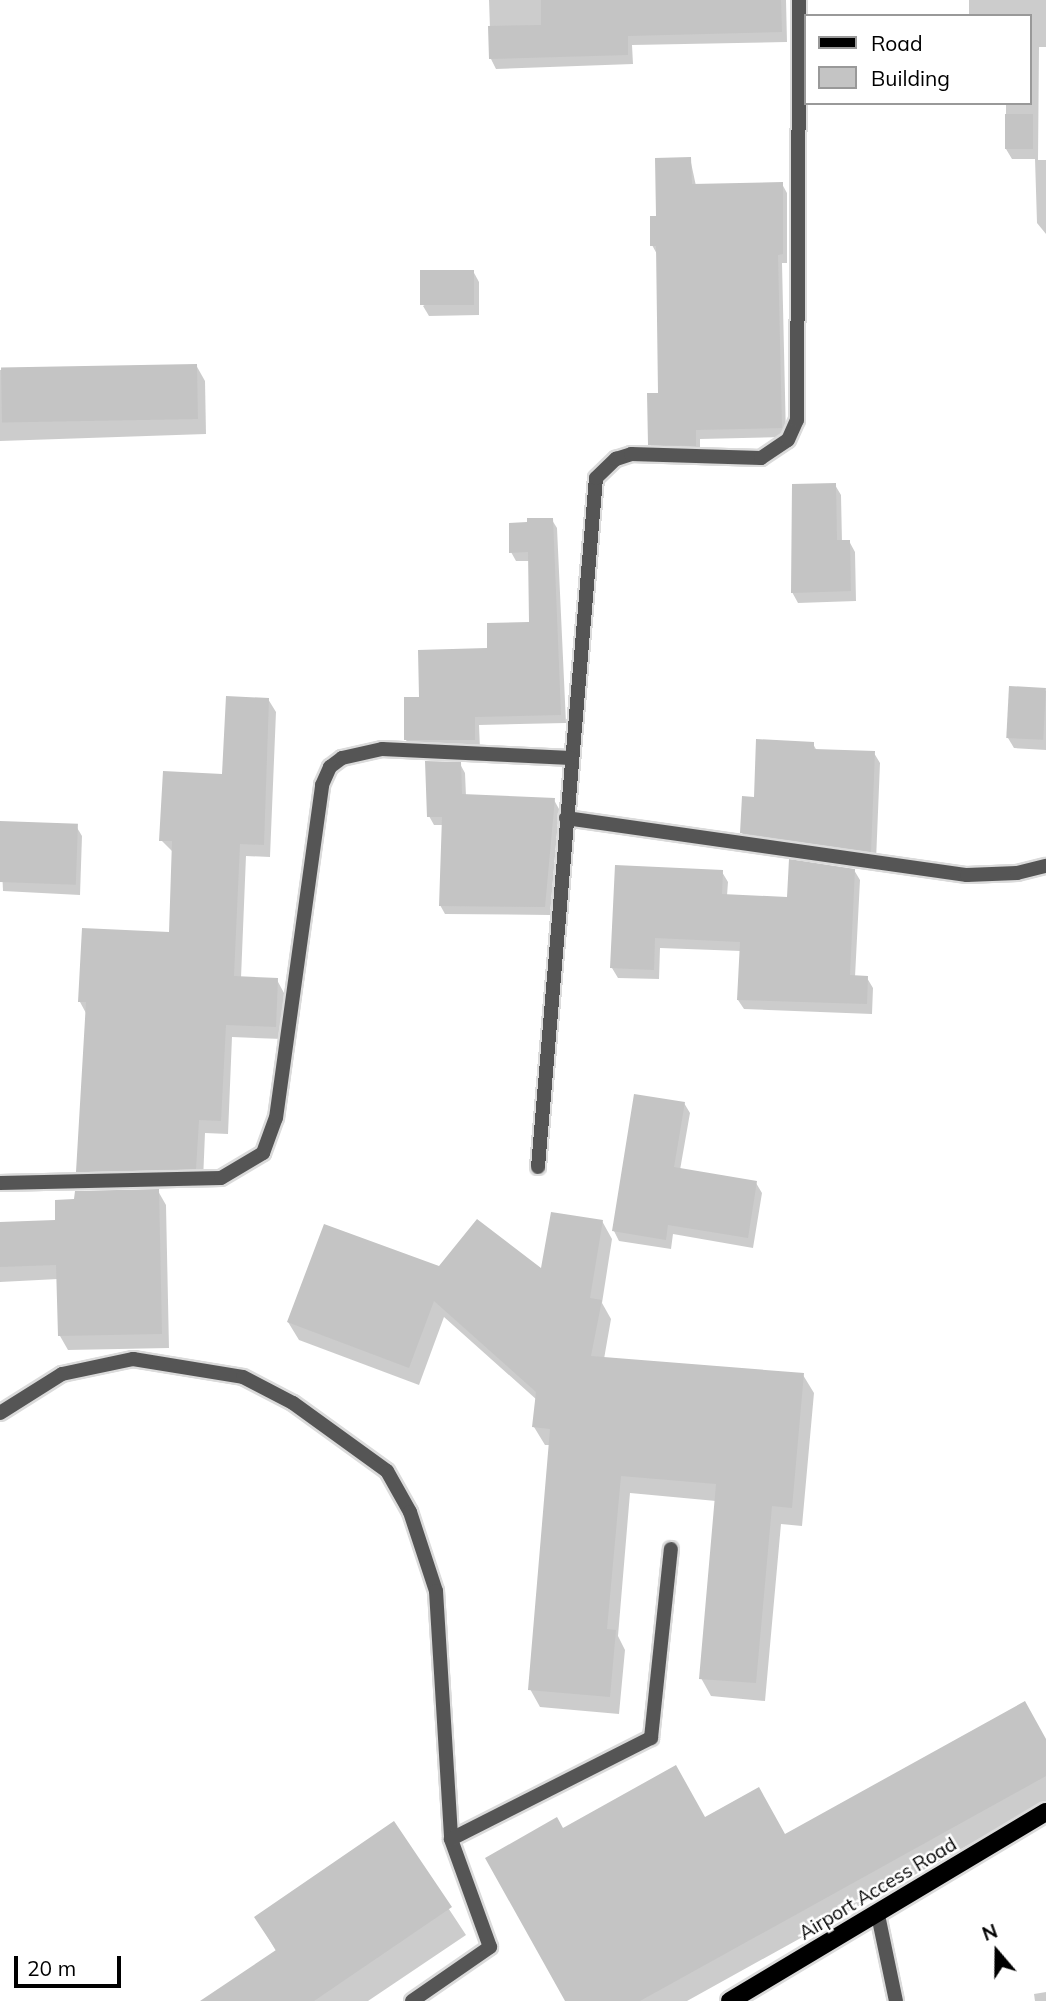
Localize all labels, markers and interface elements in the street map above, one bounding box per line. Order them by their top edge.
legend [804,14,1032,105]
text: Road [871,30,922,56]
text: Building [871,65,950,91]
street label: Airport Access Road [795,1833,961,1945]
north arrow [962,1917,1032,1987]
text: N [979,1919,1001,1946]
scale bar [18,1941,124,1985]
text: 20 m [27,1955,76,1981]

